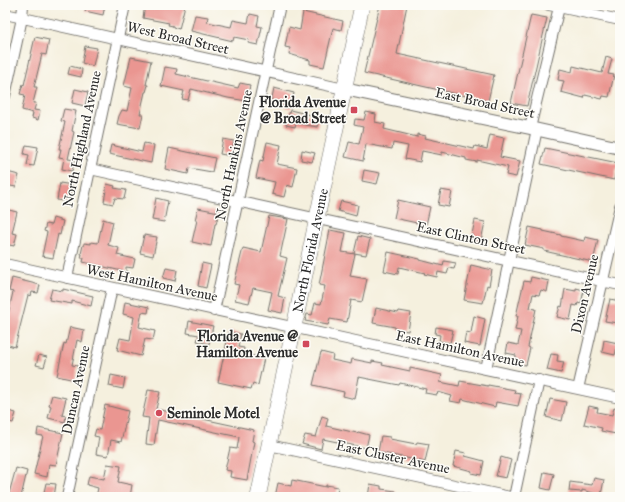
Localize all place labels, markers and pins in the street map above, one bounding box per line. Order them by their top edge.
place label: Florida Avenue @ Broad Street [259,94,346,127]
marker: Florida Avenue @ Broad Street [349,105,359,115]
place label: Florida Avenue @ Hamilton Avenue [196,328,298,361]
marker: Florida Avenue @ Hamilton Avenue [301,339,311,349]
place label: Seminole Motel [167,405,261,422]
marker: Seminole Motel [154,408,164,418]

